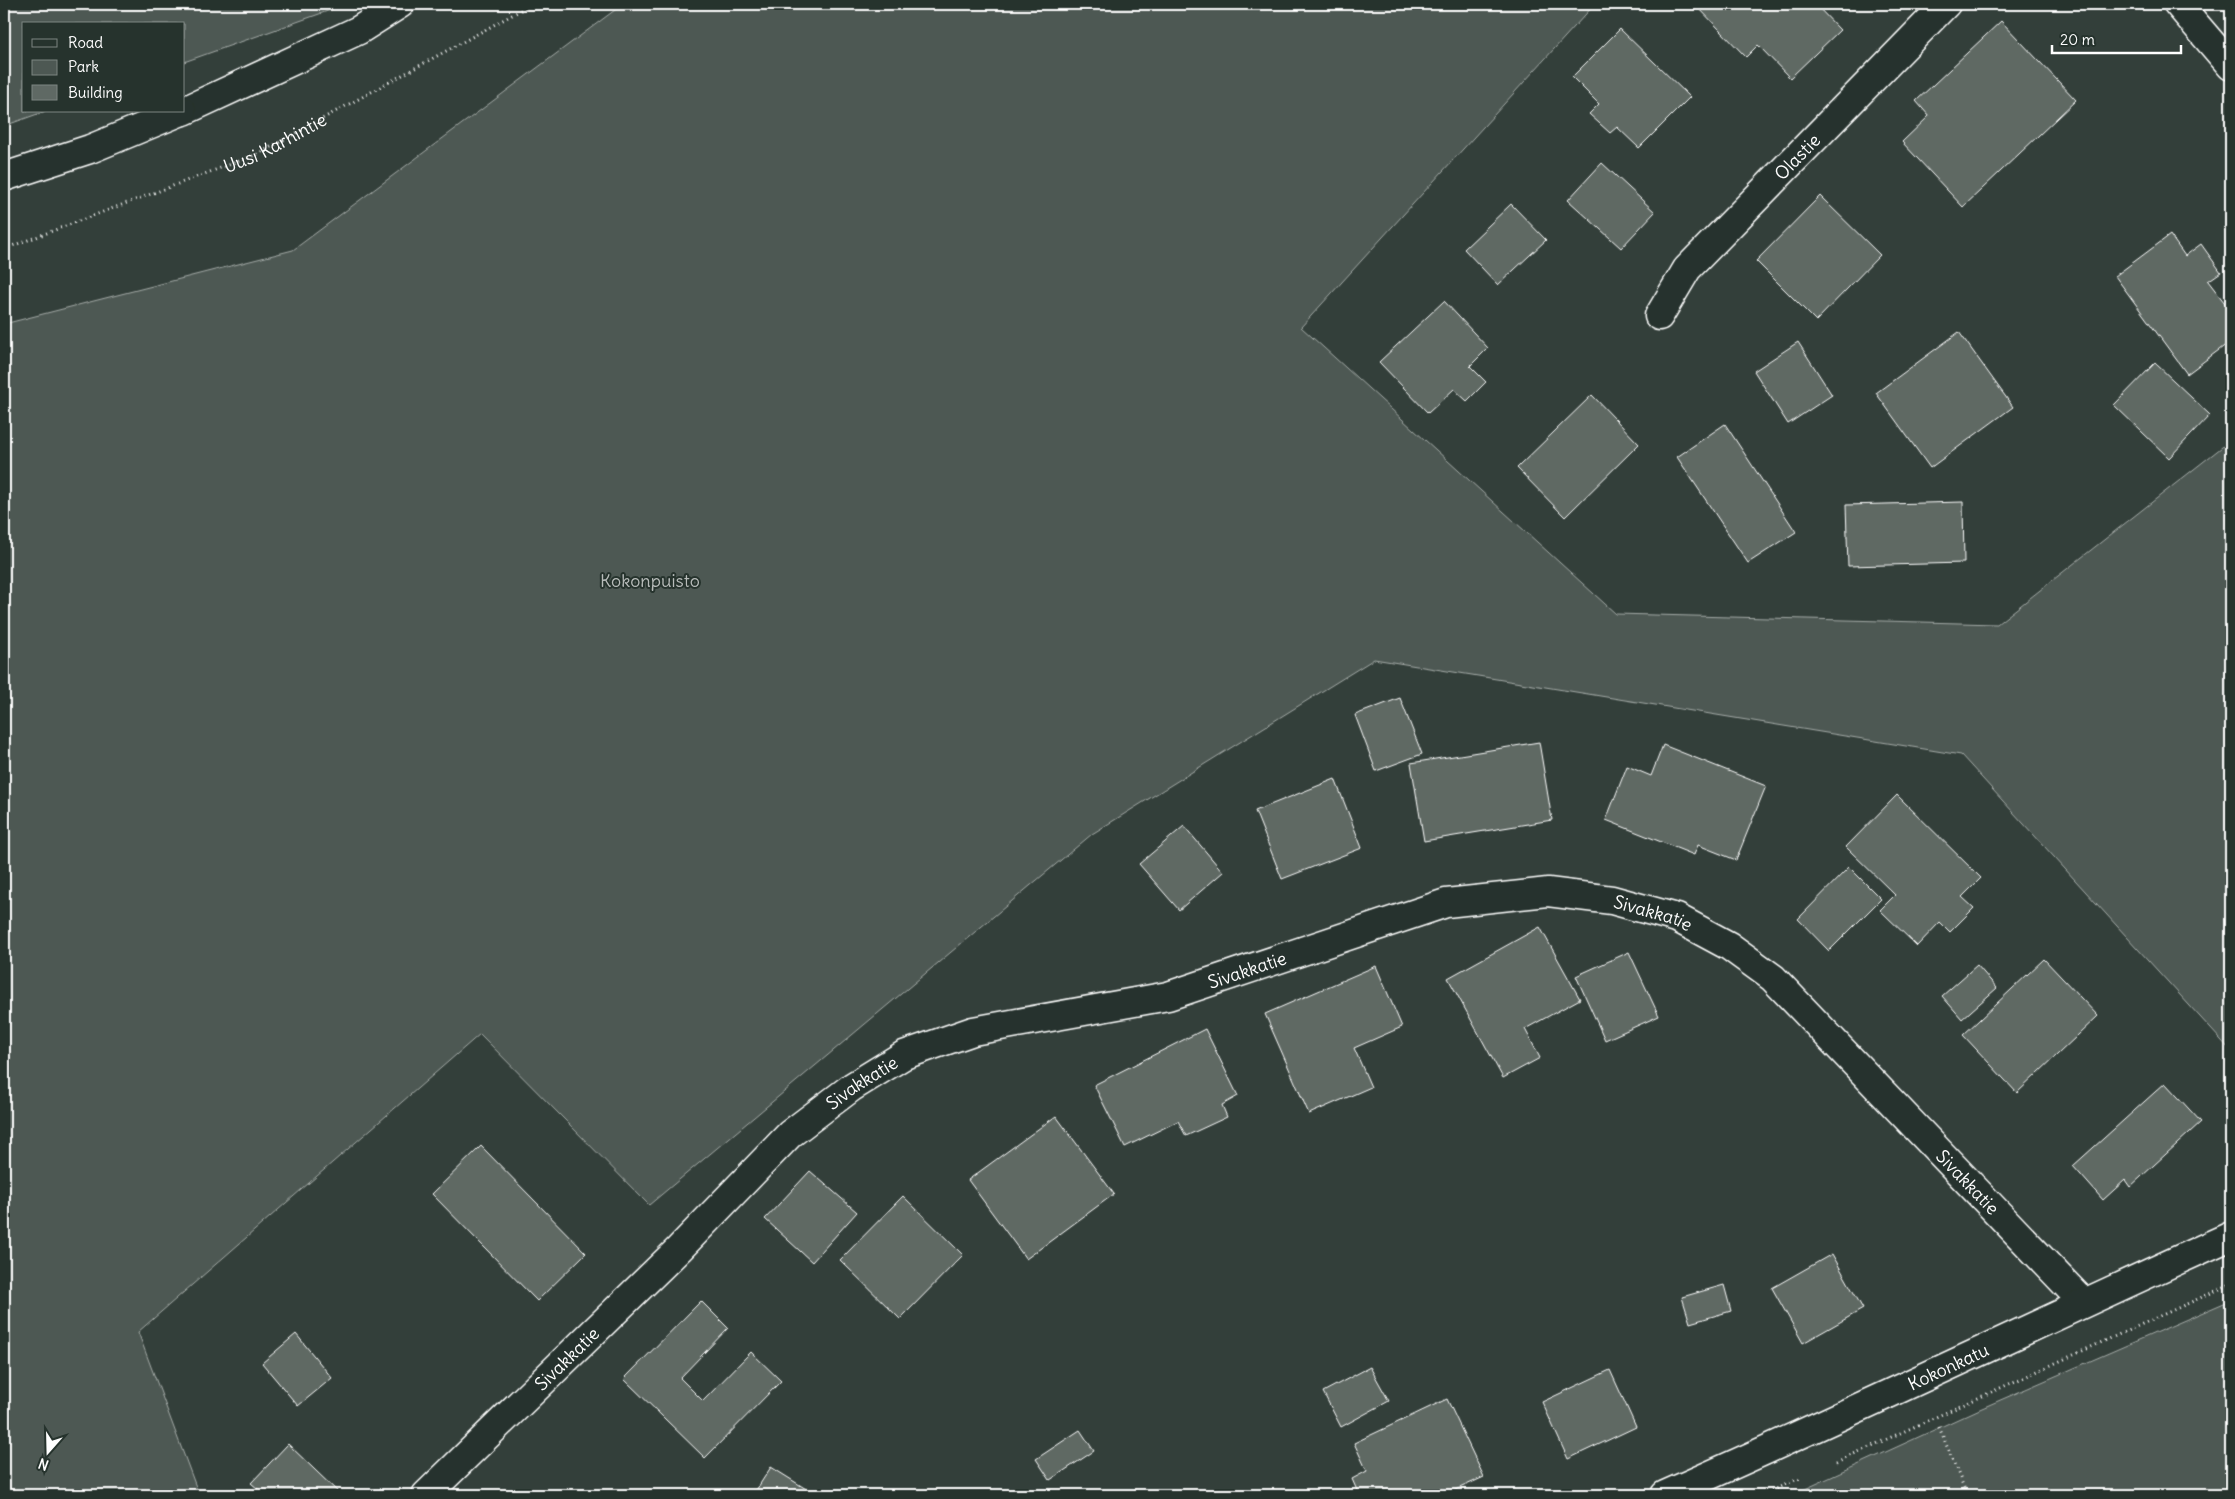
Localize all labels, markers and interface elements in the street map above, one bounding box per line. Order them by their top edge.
legend [22,22,185,112]
scale bar [2052,22,2181,54]
text: 20 m [2060,30,2095,49]
text: Road [68,33,103,52]
text: Park [68,57,99,76]
text: Building [68,83,123,102]
street label: Uusi Karhintie [220,107,330,178]
street label: Olastie [1769,128,1825,185]
park label: Kokonpuisto [600,569,700,592]
street label: Sivakkatie [1611,890,1697,936]
street label: Sivakkatie [1205,946,1289,993]
street label: Sivakkatie [821,1050,902,1114]
street label: Sivakkatie [1932,1145,2004,1219]
street label: Sivakkatie [529,1322,604,1395]
street label: Kokonkatu [1904,1338,1992,1395]
north arrow [22,1426,72,1476]
text: N [36,1454,51,1474]

